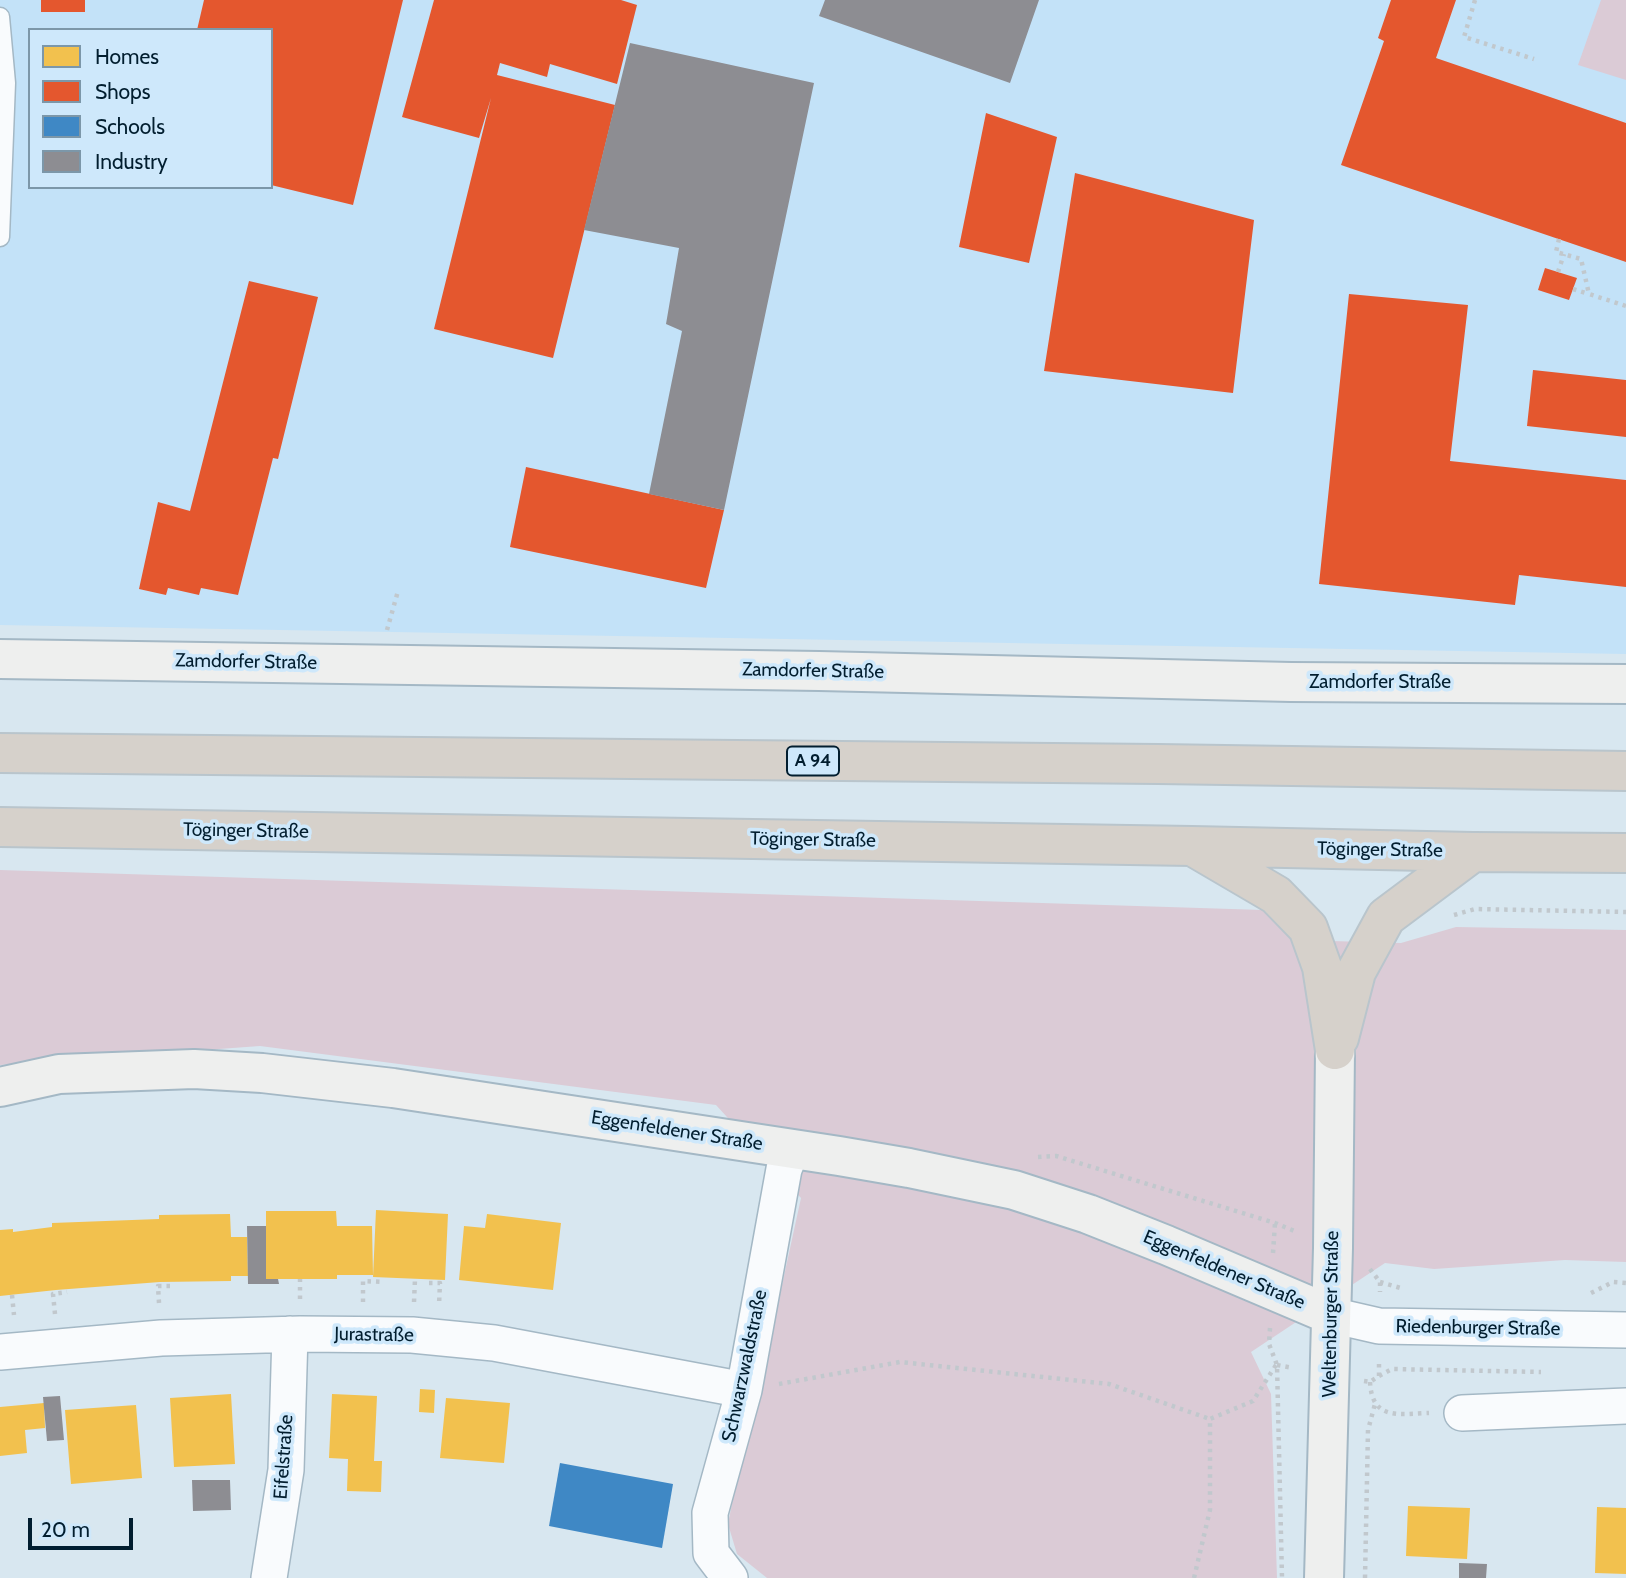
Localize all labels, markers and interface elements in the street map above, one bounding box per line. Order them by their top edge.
legend [28,28,273,189]
text: Homes [95,44,159,69]
text: Shops [95,79,150,104]
text: Schools [95,114,165,139]
text: Industry [95,149,168,174]
street label: Zamdorfer Straße [175,649,317,675]
street label: Zamdorfer Straße [742,658,884,684]
street label: Zamdorfer Straße [1309,671,1451,693]
road number: A 94 [787,746,839,776]
street label: Töginger Straße [183,819,309,843]
street label: Töginger Straße [750,828,876,852]
street label: Töginger Straße [1317,838,1443,862]
street label: Eggenfeldener Straße [590,1106,764,1156]
street label: Eggenfeldener Straße [1140,1226,1308,1314]
street label: Weltenburger Straße [1318,1230,1344,1398]
street label: Schwarzwaldstraße [718,1288,772,1444]
street label: Riedenburger Straße [1395,1315,1561,1341]
street label: Jurastraße [334,1323,414,1347]
street label: Eifelstraße [270,1414,298,1500]
scale bar [32,1504,136,1548]
text: 20 m [41,1517,90,1542]

